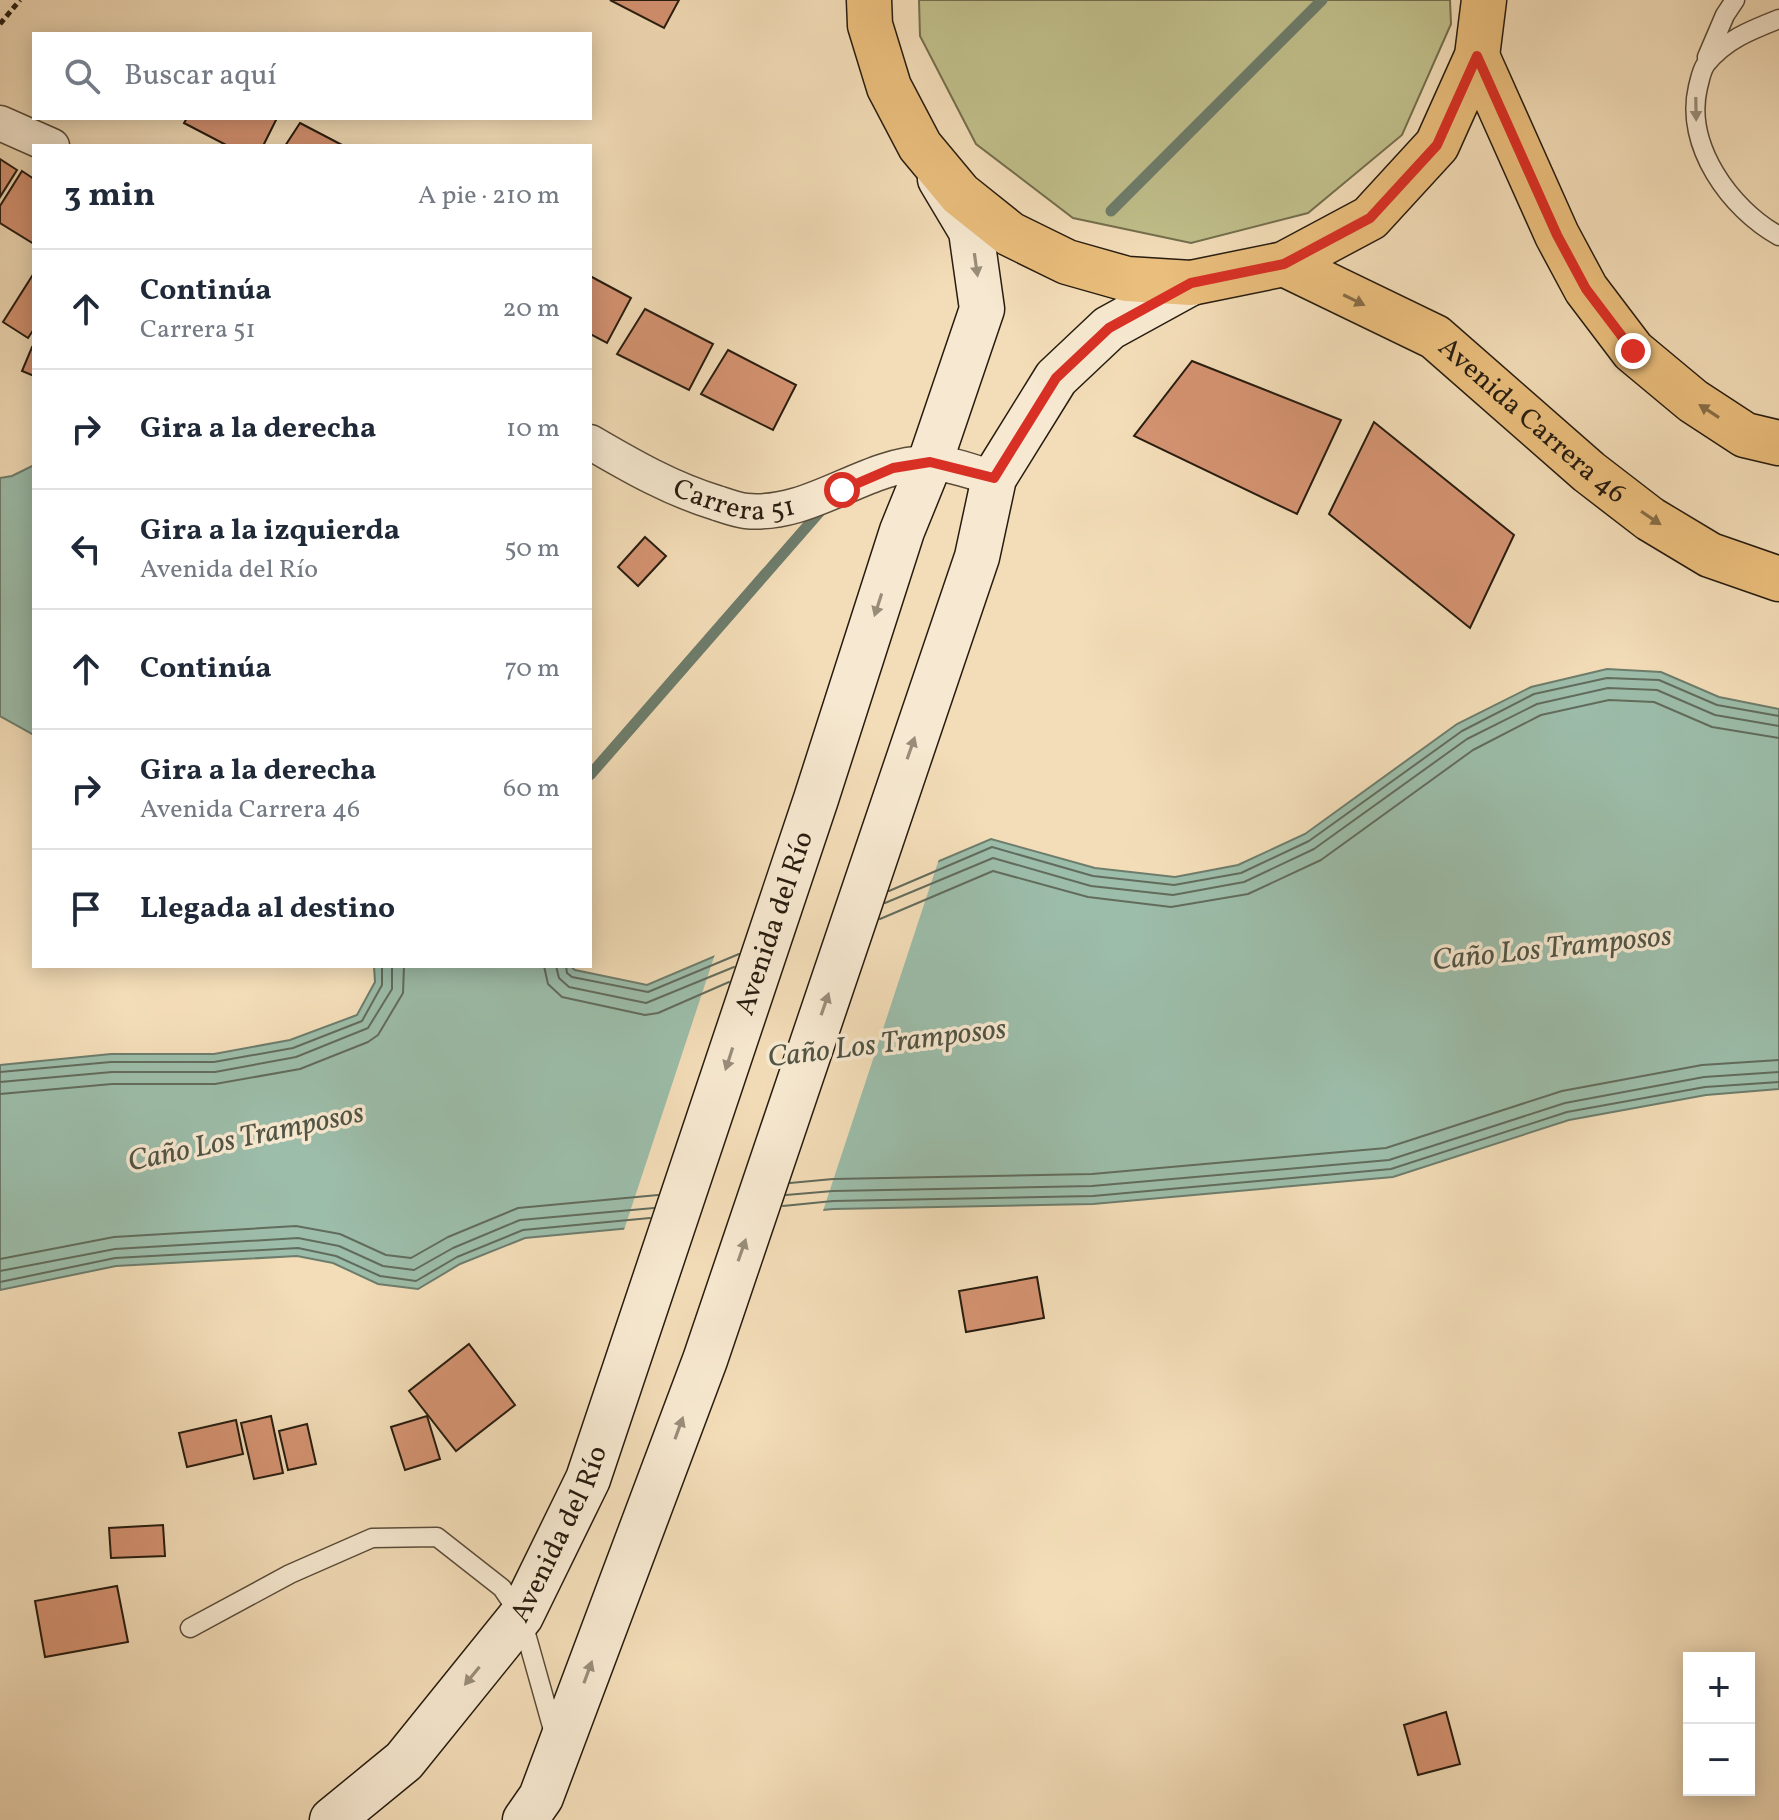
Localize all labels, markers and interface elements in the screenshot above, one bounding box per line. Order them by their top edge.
search box [32,32,592,120]
icon: search [60,54,104,98]
text: Buscar aquí [124,55,277,97]
one-way arrow [1690,96,1703,122]
text: 3 min [64,173,155,220]
text: A pie · 210 m [418,178,560,214]
one-way arrow [970,253,983,278]
text: Continúa [140,270,272,312]
icon: ahead [64,287,108,331]
text: 20 m [502,291,560,327]
one-way arrow [1342,293,1365,306]
text: Carrera 51 [140,312,256,348]
street label: Avenida Carrera 46 [1429,329,1634,513]
route end [1615,333,1651,369]
one-way arrow [1698,404,1720,419]
icon: right [64,407,108,451]
text: Gira a la derecha [140,408,376,450]
text: 10 m [506,411,560,447]
street label: Carrera 51 [667,469,799,531]
route start [824,472,860,508]
text: Gira a la izquierda [140,510,400,552]
one-way arrow [1641,511,1662,526]
icon: left [64,527,108,571]
text: 50 m [504,531,560,567]
text: Avenida del Río [140,552,318,588]
one-way arrow [872,593,884,617]
icon: ahead [64,647,108,691]
text: Continúa [140,648,272,690]
text: 70 m [505,651,560,687]
one-way arrow [906,736,918,760]
text: Gira a la derecha [140,750,376,792]
icon: right [64,767,108,811]
text: 60 m [503,771,560,807]
text: Avenida Carrera 46 [140,792,360,828]
street label: Avenida del Río [725,826,823,1020]
icon: arrive [64,887,108,931]
text: Llegada al destino [140,888,395,930]
water label: Caño Los Tramposos [1430,916,1674,982]
one-way arrow [819,992,831,1016]
water label: Caño Los Tramposos [765,1009,1009,1079]
one-way arrow [723,1047,735,1071]
water label: Caño Los Tramposos [124,1092,368,1184]
one-way arrow [736,1238,748,1262]
one-way arrow [673,1416,686,1440]
street label: Avenida del Río [501,1441,617,1629]
map controls [1683,1652,1755,1796]
button: + [1683,1652,1755,1724]
one-way arrow [582,1660,595,1684]
one-way arrow [464,1666,481,1686]
button: − [1683,1724,1755,1796]

